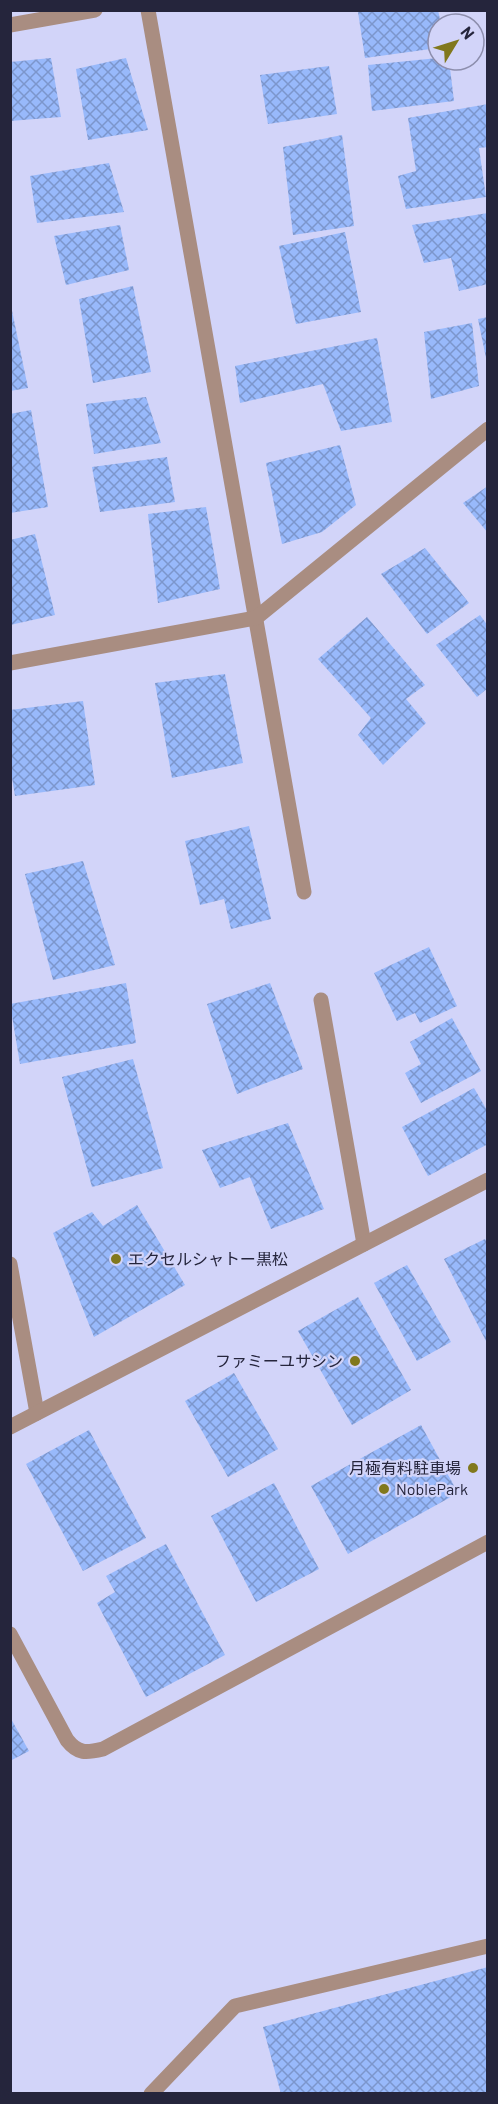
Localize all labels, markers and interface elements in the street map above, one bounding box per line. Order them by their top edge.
north arrow [426,12,486,72]
text: N [457,22,479,42]
place label: エクセルシャトー黒松 [128,1249,288,1268]
marker: エクセルシャトー黒松 [109,1252,123,1266]
place label: ファミーユサシン [215,1351,343,1370]
marker: ファミーユサシン [348,1354,362,1368]
place label: 月極有料駐車場 [349,1458,461,1477]
marker: 月極有料駐車場 [466,1461,480,1475]
place label: NoblePark [396,1479,468,1498]
marker: NoblePark [377,1482,391,1496]

